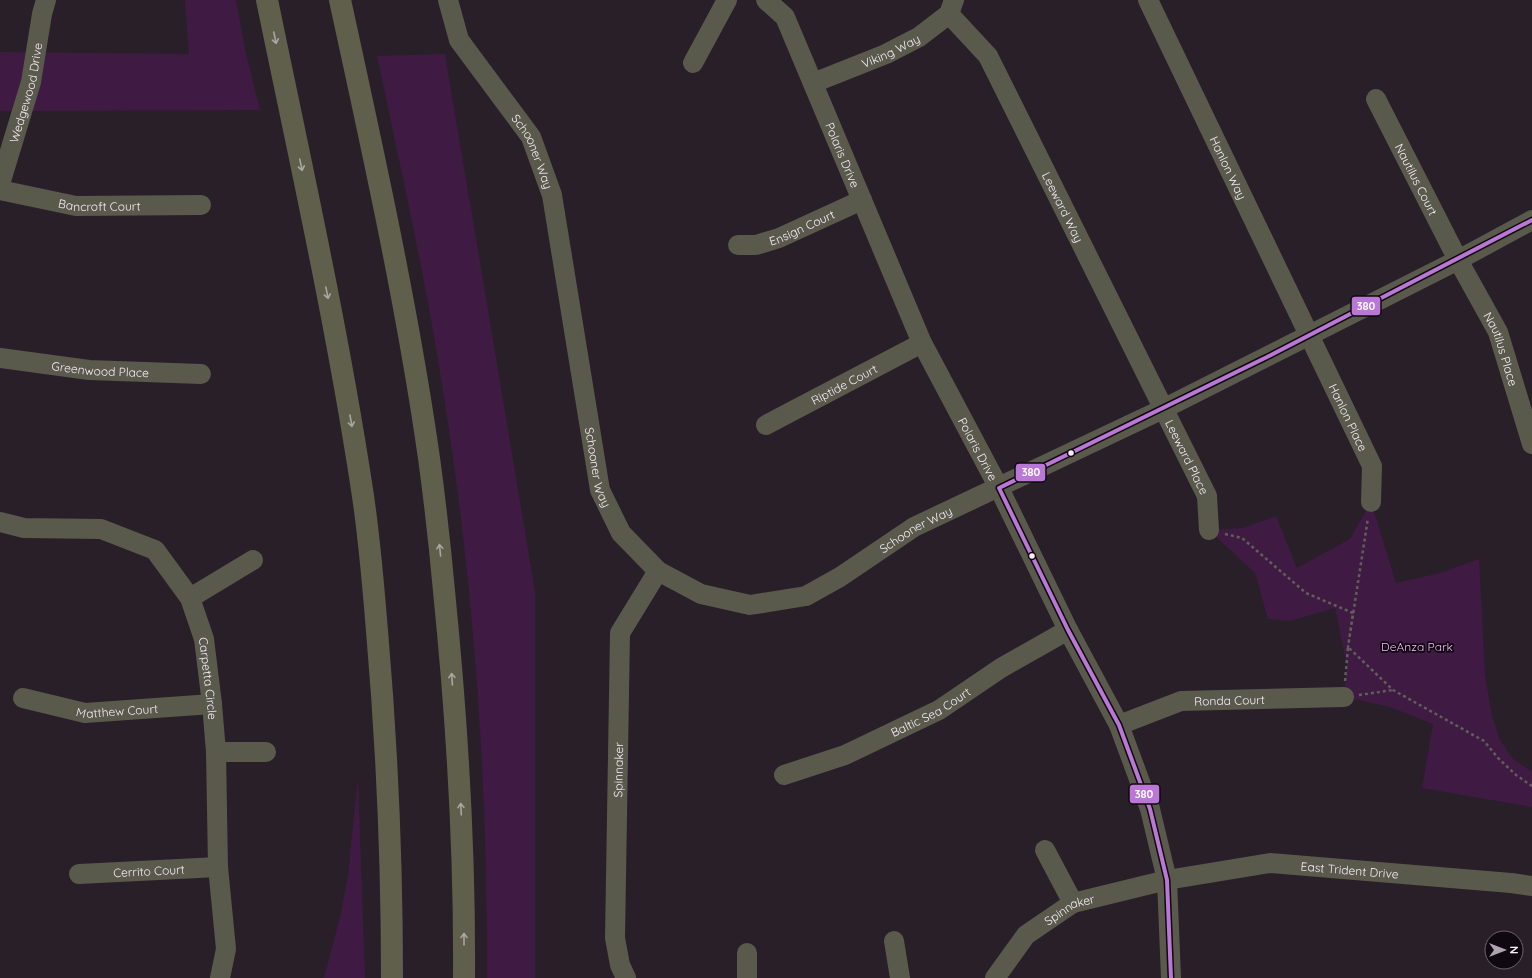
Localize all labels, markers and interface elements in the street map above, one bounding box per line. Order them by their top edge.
street label: Viking Way [859,30,922,71]
one-way arrow [271,31,279,44]
street label: Wedgewood Drive [6,41,45,144]
street label: Schooner Way [509,111,557,191]
street label: Polaris Drive [823,120,863,190]
street label: Hanlon Way [1207,133,1250,202]
street label: Nautilus Court [1392,141,1441,218]
one-way arrow [297,159,305,172]
street label: Leeward Way [1039,169,1087,245]
street label: Bancroft Court [57,195,140,214]
street label: Ensign Court [767,206,837,248]
one-way arrow [324,286,332,299]
line badge: 380 [1351,296,1381,316]
text: 380 [1357,299,1376,313]
street label: Nautilus Place [1481,309,1522,388]
street label: Greenwood Place [51,358,149,380]
street label: Riptide Court [808,361,879,408]
street label: Hanlon Place [1326,381,1371,454]
one-way arrow [347,414,355,427]
street label: Polaris Drive [955,415,1001,483]
street label: Leeward Place [1163,417,1212,497]
street label: Schooner Way [582,426,615,509]
unlabelled marker [1066,448,1076,458]
line badge: 380 [1015,463,1046,482]
text: 380 [1022,465,1041,479]
street label: Schooner Way [876,503,954,556]
one-way arrow [436,544,444,557]
unlabelled marker [1027,551,1037,561]
street label: Carpetta Circle [196,636,221,720]
park label: DeAnza Park [1381,639,1453,654]
one-way arrow [449,673,456,686]
street label: Baltic Sea Court [888,684,973,740]
street label: Ronda Court [1194,691,1265,708]
street label: Matthew Court [75,700,159,721]
street label: Spinnaker [610,742,626,798]
line badge: 380 [1129,784,1160,804]
text: 380 [1135,787,1154,801]
one-way arrow [457,803,464,816]
street label: East Trident Drive [1300,858,1399,881]
street label: Cerrito Court [113,861,185,880]
street label: Spinnaker [1041,890,1096,928]
north arrow [1484,930,1524,970]
one-way arrow [460,933,468,946]
text: N [1507,946,1521,954]

